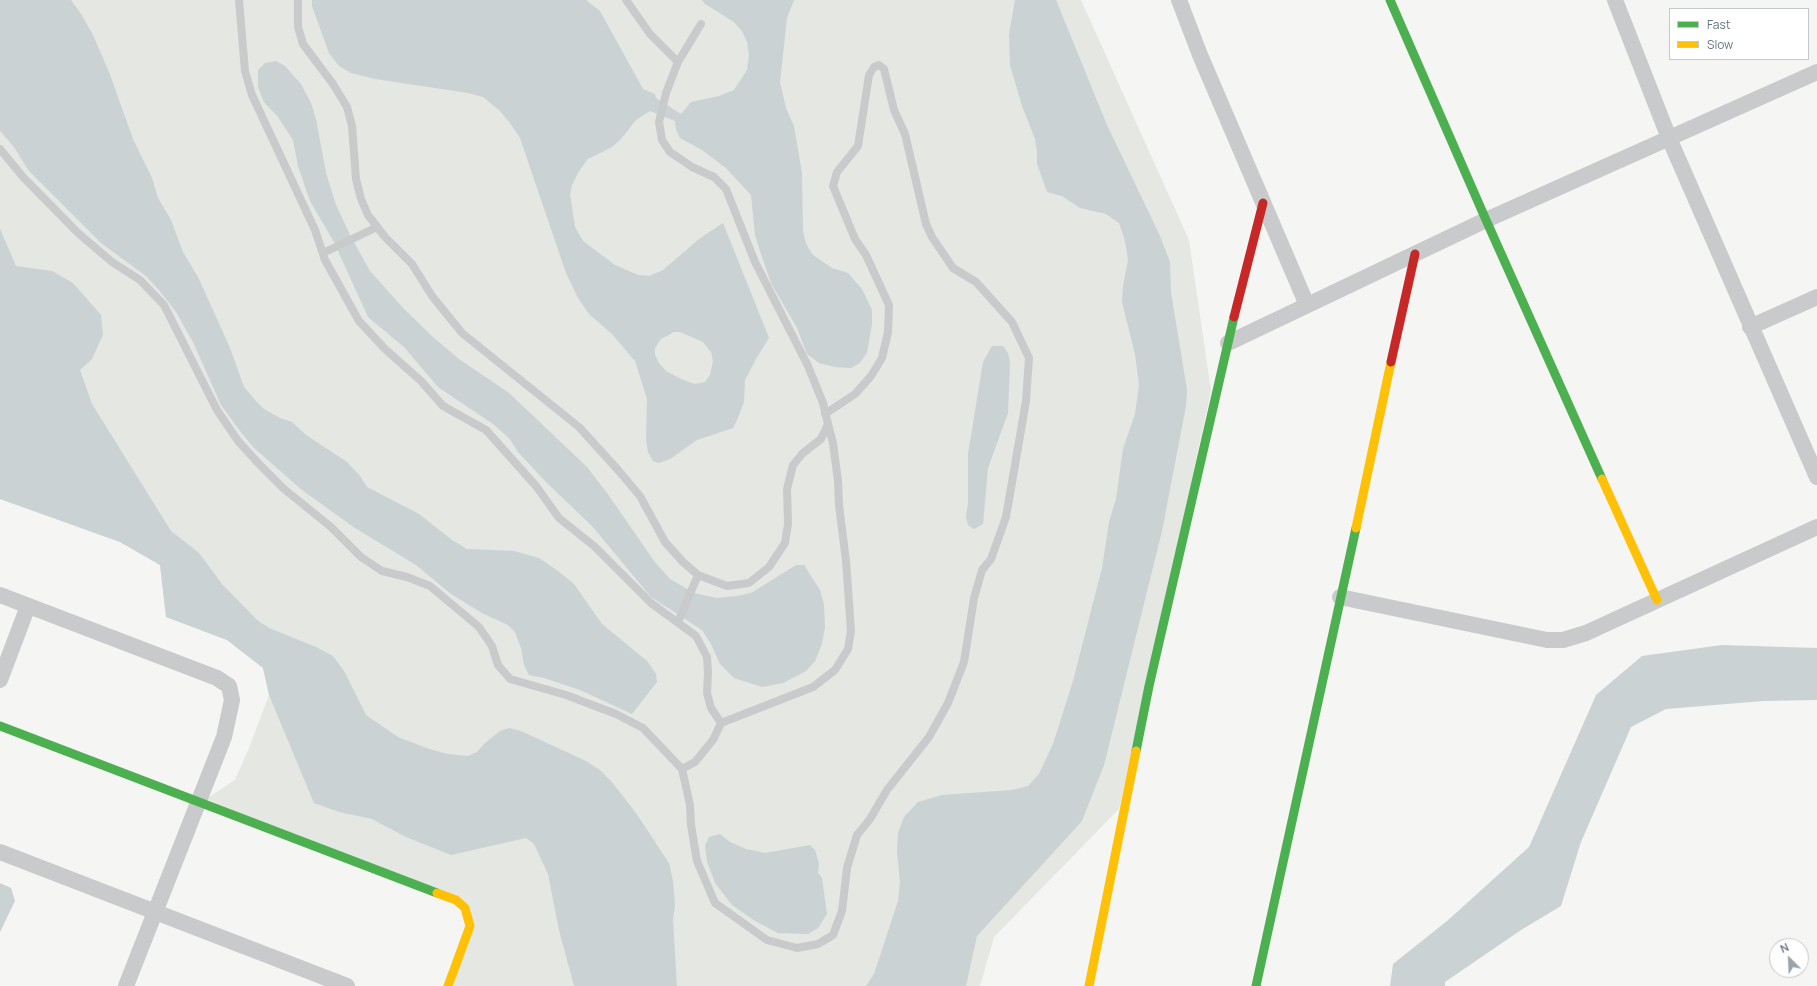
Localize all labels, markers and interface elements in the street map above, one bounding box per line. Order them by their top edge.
legend [1669,8,1809,60]
text: Fast [1707,16,1731,33]
text: Slow [1707,36,1733,53]
north arrow [1769,938,1809,978]
text: N [1778,939,1791,956]

